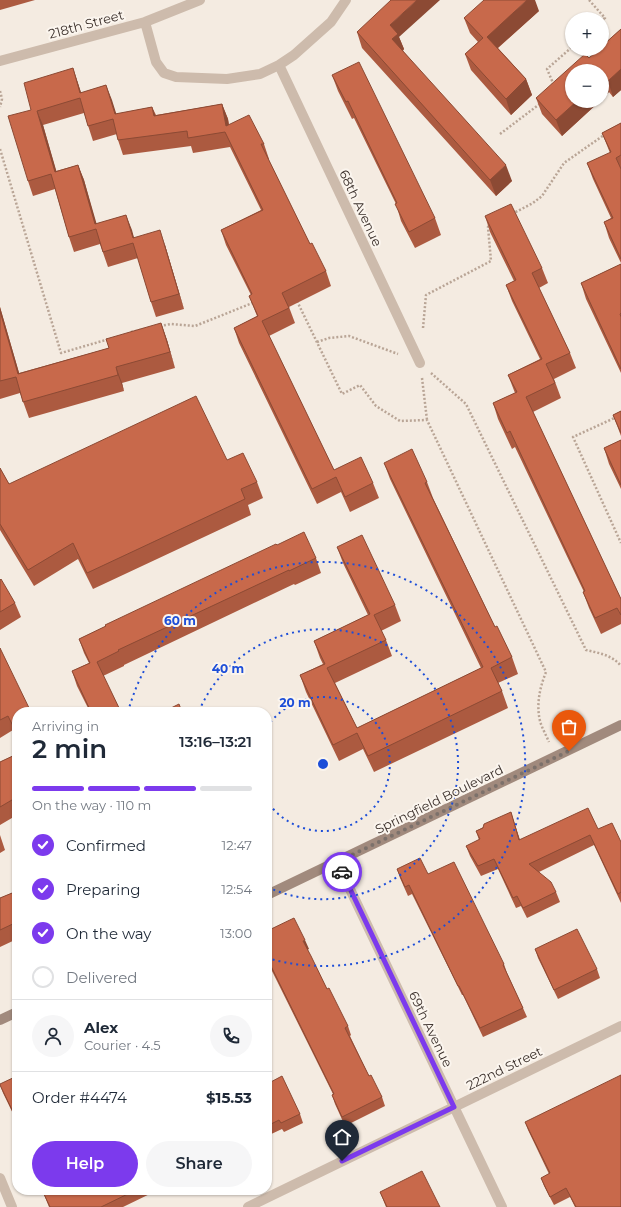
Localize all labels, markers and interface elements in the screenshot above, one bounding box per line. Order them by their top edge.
street label: 218th Street [47,6,125,42]
map controls [565,12,609,108]
button: + [565,12,609,56]
button: − [565,64,609,108]
street label: 68th Avenue [336,167,386,249]
text: 60 m [164,613,196,628]
text: 40 m [212,661,244,676]
text: 20 m [279,695,311,710]
pin [552,710,586,751]
icon: bag [558,716,580,738]
text: Arriving in [32,718,99,734]
text: 13:16–13:21 [179,732,252,751]
text: 2 min [32,733,107,765]
centre of rings [316,757,330,771]
street label: Springfield Boulevard [372,761,506,837]
text: On the way · 110 m [32,797,151,813]
icon: check [32,834,54,856]
text: Confirmed [66,836,146,855]
text: 12:47 [222,837,252,853]
courier [322,852,362,892]
icon: car [331,861,353,883]
icon: check [32,878,54,900]
text: Preparing [66,880,141,899]
text: 12:54 [221,881,252,897]
icon: check [32,922,54,944]
text: On the way [66,924,151,943]
text: 13:00 [220,925,252,941]
text: Delivered [66,968,138,987]
street label: 69th Avenue [406,988,456,1070]
button: person [32,1015,74,1057]
button: phone [210,1015,252,1057]
text: Alex [84,1018,118,1037]
text: Courier · 4.5 [84,1037,161,1053]
street label: 222nd Street [463,1043,545,1093]
text: Order #4474 [32,1088,127,1107]
text: $15.53 [206,1088,252,1107]
pin [325,1120,359,1161]
icon: home [331,1126,353,1148]
button: Help [32,1141,138,1187]
button: Share [146,1141,252,1187]

